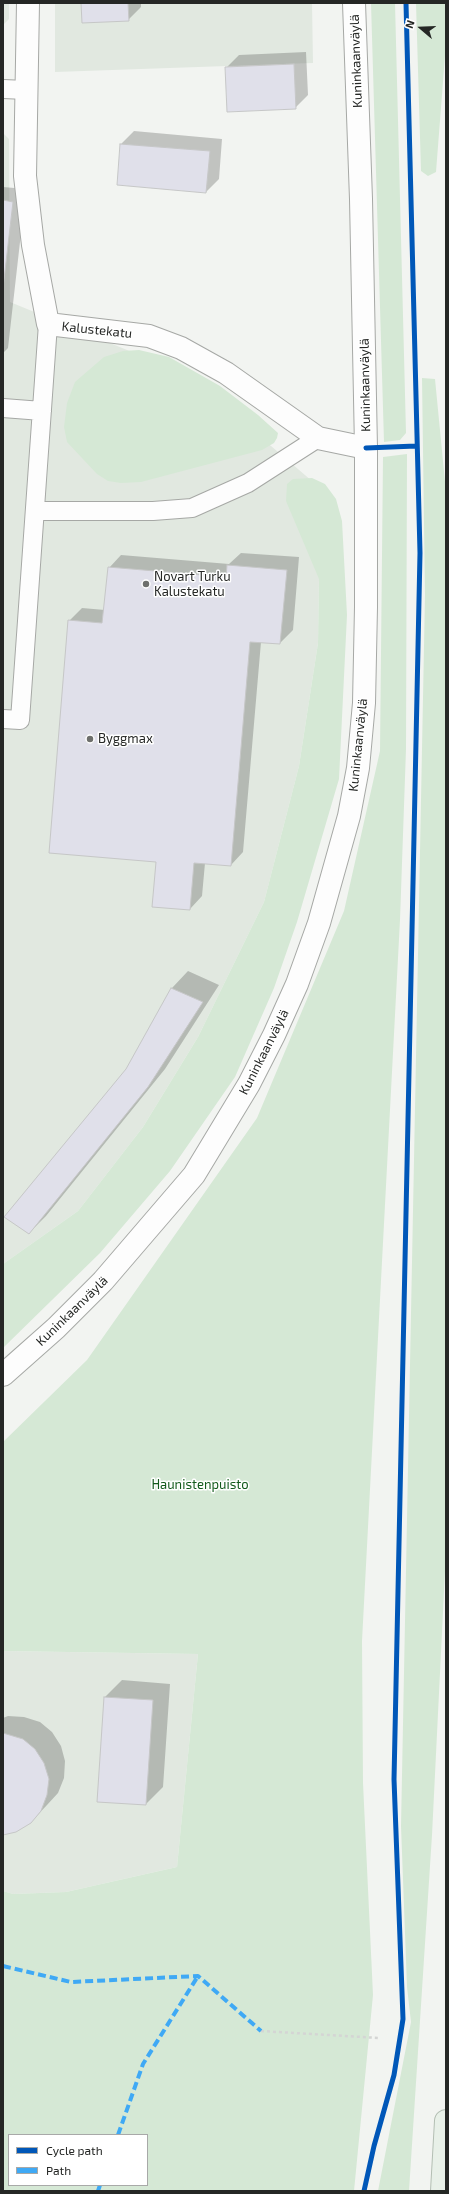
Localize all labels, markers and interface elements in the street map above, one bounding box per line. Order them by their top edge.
north arrow [401,8,441,48]
street label: Kuninkaanväylä [347,14,365,108]
text: N [402,18,417,30]
street label: Kalustekatu [61,319,133,341]
street label: Kuninkaanväylä [356,338,374,432]
place label: Novart Turku Kalustekatu [154,569,231,600]
marker: Novart Turku Kalustekatu [141,579,151,589]
street label: Kuninkaanväylä [345,698,371,792]
place label: Byggmax [98,731,153,747]
marker: Byggmax [85,734,95,744]
street label: Kuninkaanväylä [236,1007,292,1097]
street label: Kuninkaanväylä [33,1273,111,1349]
park label: Haunistenpuisto [151,1477,249,1493]
legend [8,2134,148,2186]
text: Cycle path [46,2143,103,2157]
text: Path [46,2163,71,2177]

